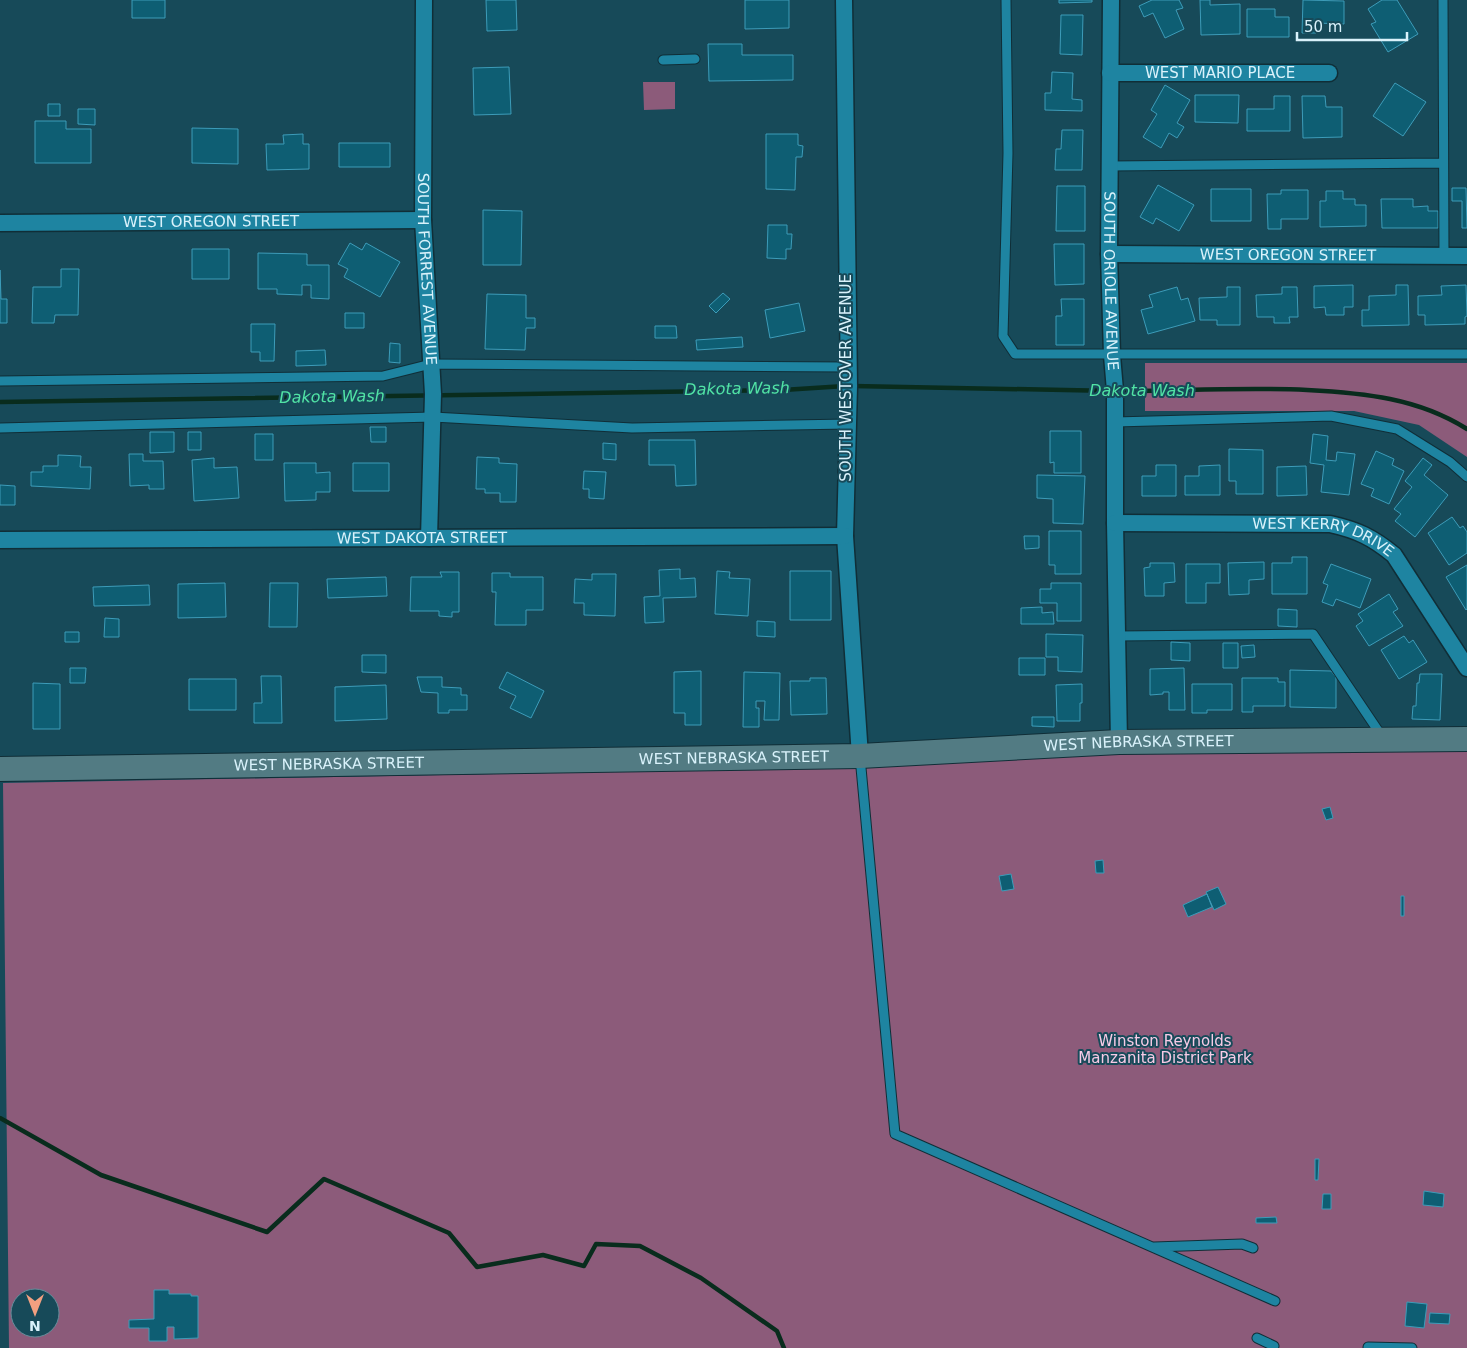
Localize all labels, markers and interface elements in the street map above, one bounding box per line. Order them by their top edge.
scale bar [1297,10,1407,42]
text: 50 m [1304,18,1342,36]
street label: WEST MARIO PLACE [1145,64,1295,82]
street label: SOUTH FORREST AVENUE [414,173,440,366]
street label: SOUTH ORIOLE AVENUE [1100,191,1122,371]
street label: WEST OREGON STREET [123,212,300,231]
street label: WEST OREGON STREET [1200,246,1377,264]
street label: SOUTH WESTOVER AVENUE [837,274,855,482]
water label: Dakota Wash [684,378,790,399]
water label: Dakota Wash [1089,381,1195,400]
water label: Dakota Wash [279,386,385,407]
street label: WEST KERRY DRIVE [1252,515,1398,561]
street label: WEST DAKOTA STREET [337,529,508,547]
street label: WEST NEBRASKA STREET [1043,732,1235,755]
street label: WEST NEBRASKA STREET [639,747,830,768]
street label: WEST NEBRASKA STREET [234,754,425,774]
park label: Winston Reynolds Manzanita District Park [1078,1032,1252,1067]
north arrow [10,1288,60,1338]
text: N [29,1318,41,1334]

